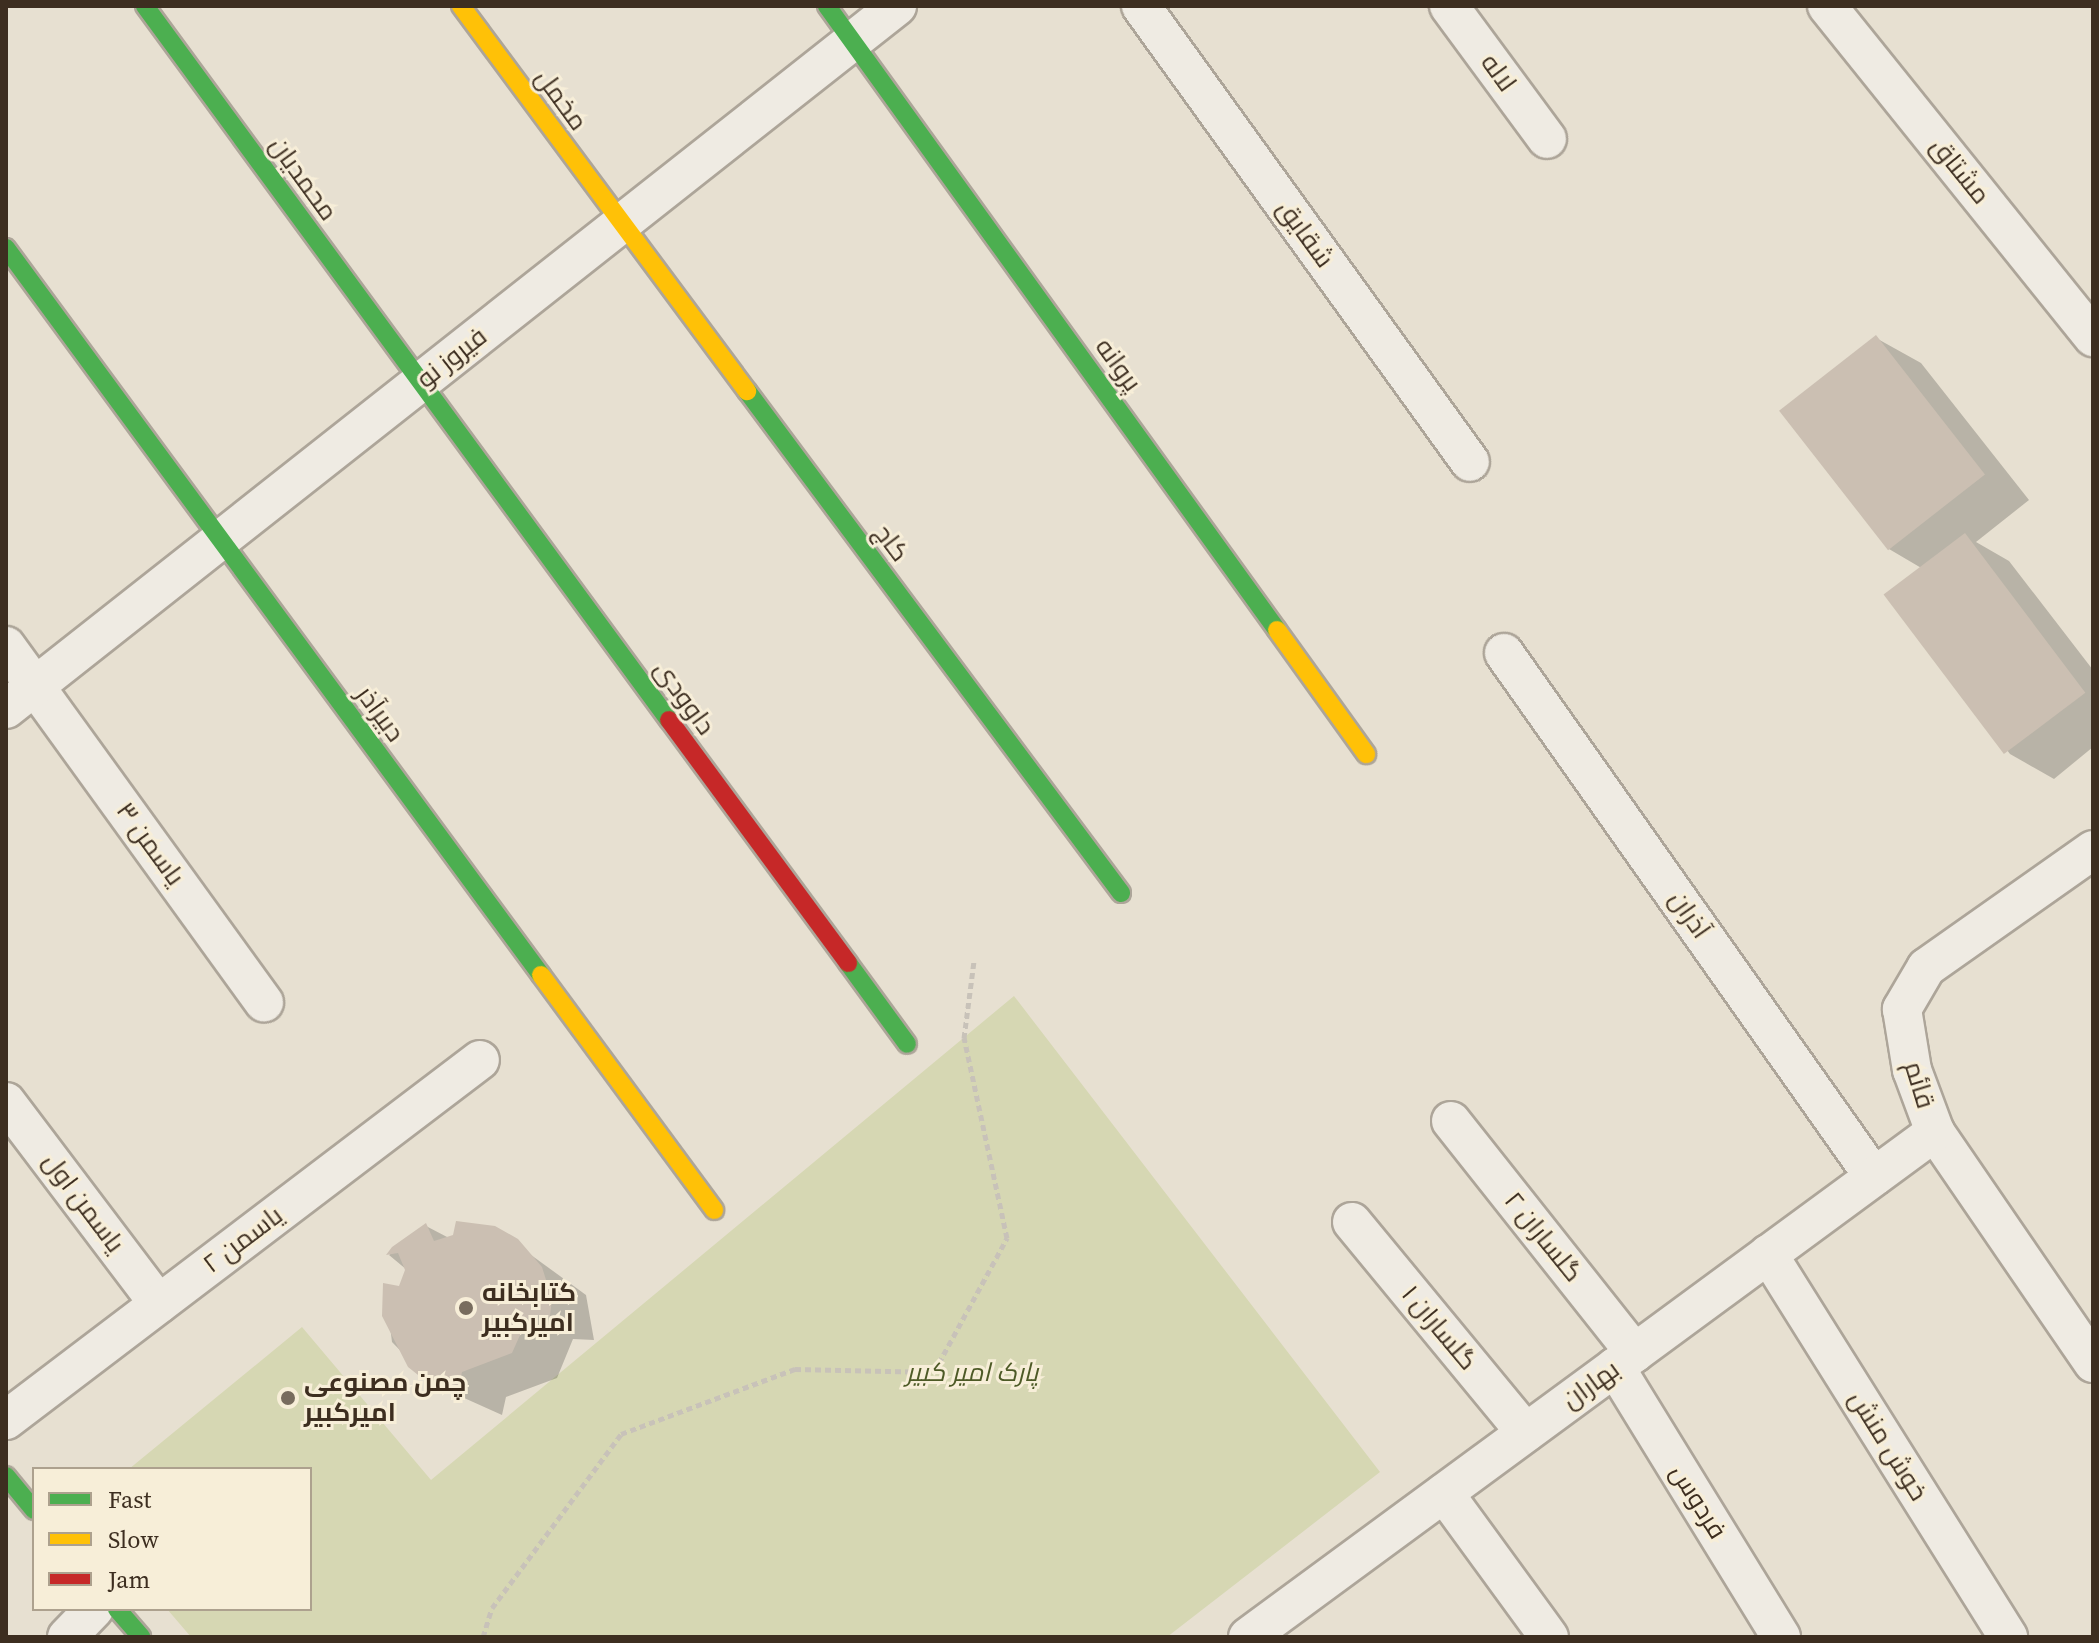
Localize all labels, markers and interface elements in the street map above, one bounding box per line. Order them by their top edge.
street label: لاله [1474,48,1522,98]
street label: مخمل [528,63,594,137]
street label: محمدیان [262,131,344,227]
street label: مشتاق [1924,131,1996,211]
street label: شقایق [1270,194,1340,274]
street label: فیروز نو [411,321,493,395]
street label: پروانه [1088,332,1148,398]
street label: کاج [867,518,915,568]
street label: داوودی [647,655,721,741]
street label: دبیرآذر [349,680,411,748]
street label: یاسمن ۳ [109,796,191,892]
street label: آذران [1662,885,1716,945]
street label: قائم [1897,1058,1941,1112]
street label: یاسمن اول [36,1147,130,1259]
street label: گلساران ۲ [1497,1186,1589,1288]
street label: یاسمن ۲ [197,1200,289,1280]
place label: کتابخانه امیرکبیر [482,1277,576,1338]
street label: گلساران ۱ [1395,1279,1483,1377]
marker: کتابخانه امیرکبیر [457,1299,475,1317]
street label: بهاران [1556,1354,1626,1416]
park label: پارک امیر کبیر [906,1357,1038,1389]
place label: چمن مصنوعی امیرکبیر [304,1367,466,1428]
street label: خوش منش [1842,1385,1934,1507]
marker: چمن مصنوعی امیرکبیر [279,1389,297,1407]
street label: فردوس [1663,1459,1733,1545]
legend [32,1467,312,1611]
text: Fast [108,1483,151,1516]
text: Slow [108,1523,159,1556]
text: Jam [108,1563,150,1596]

